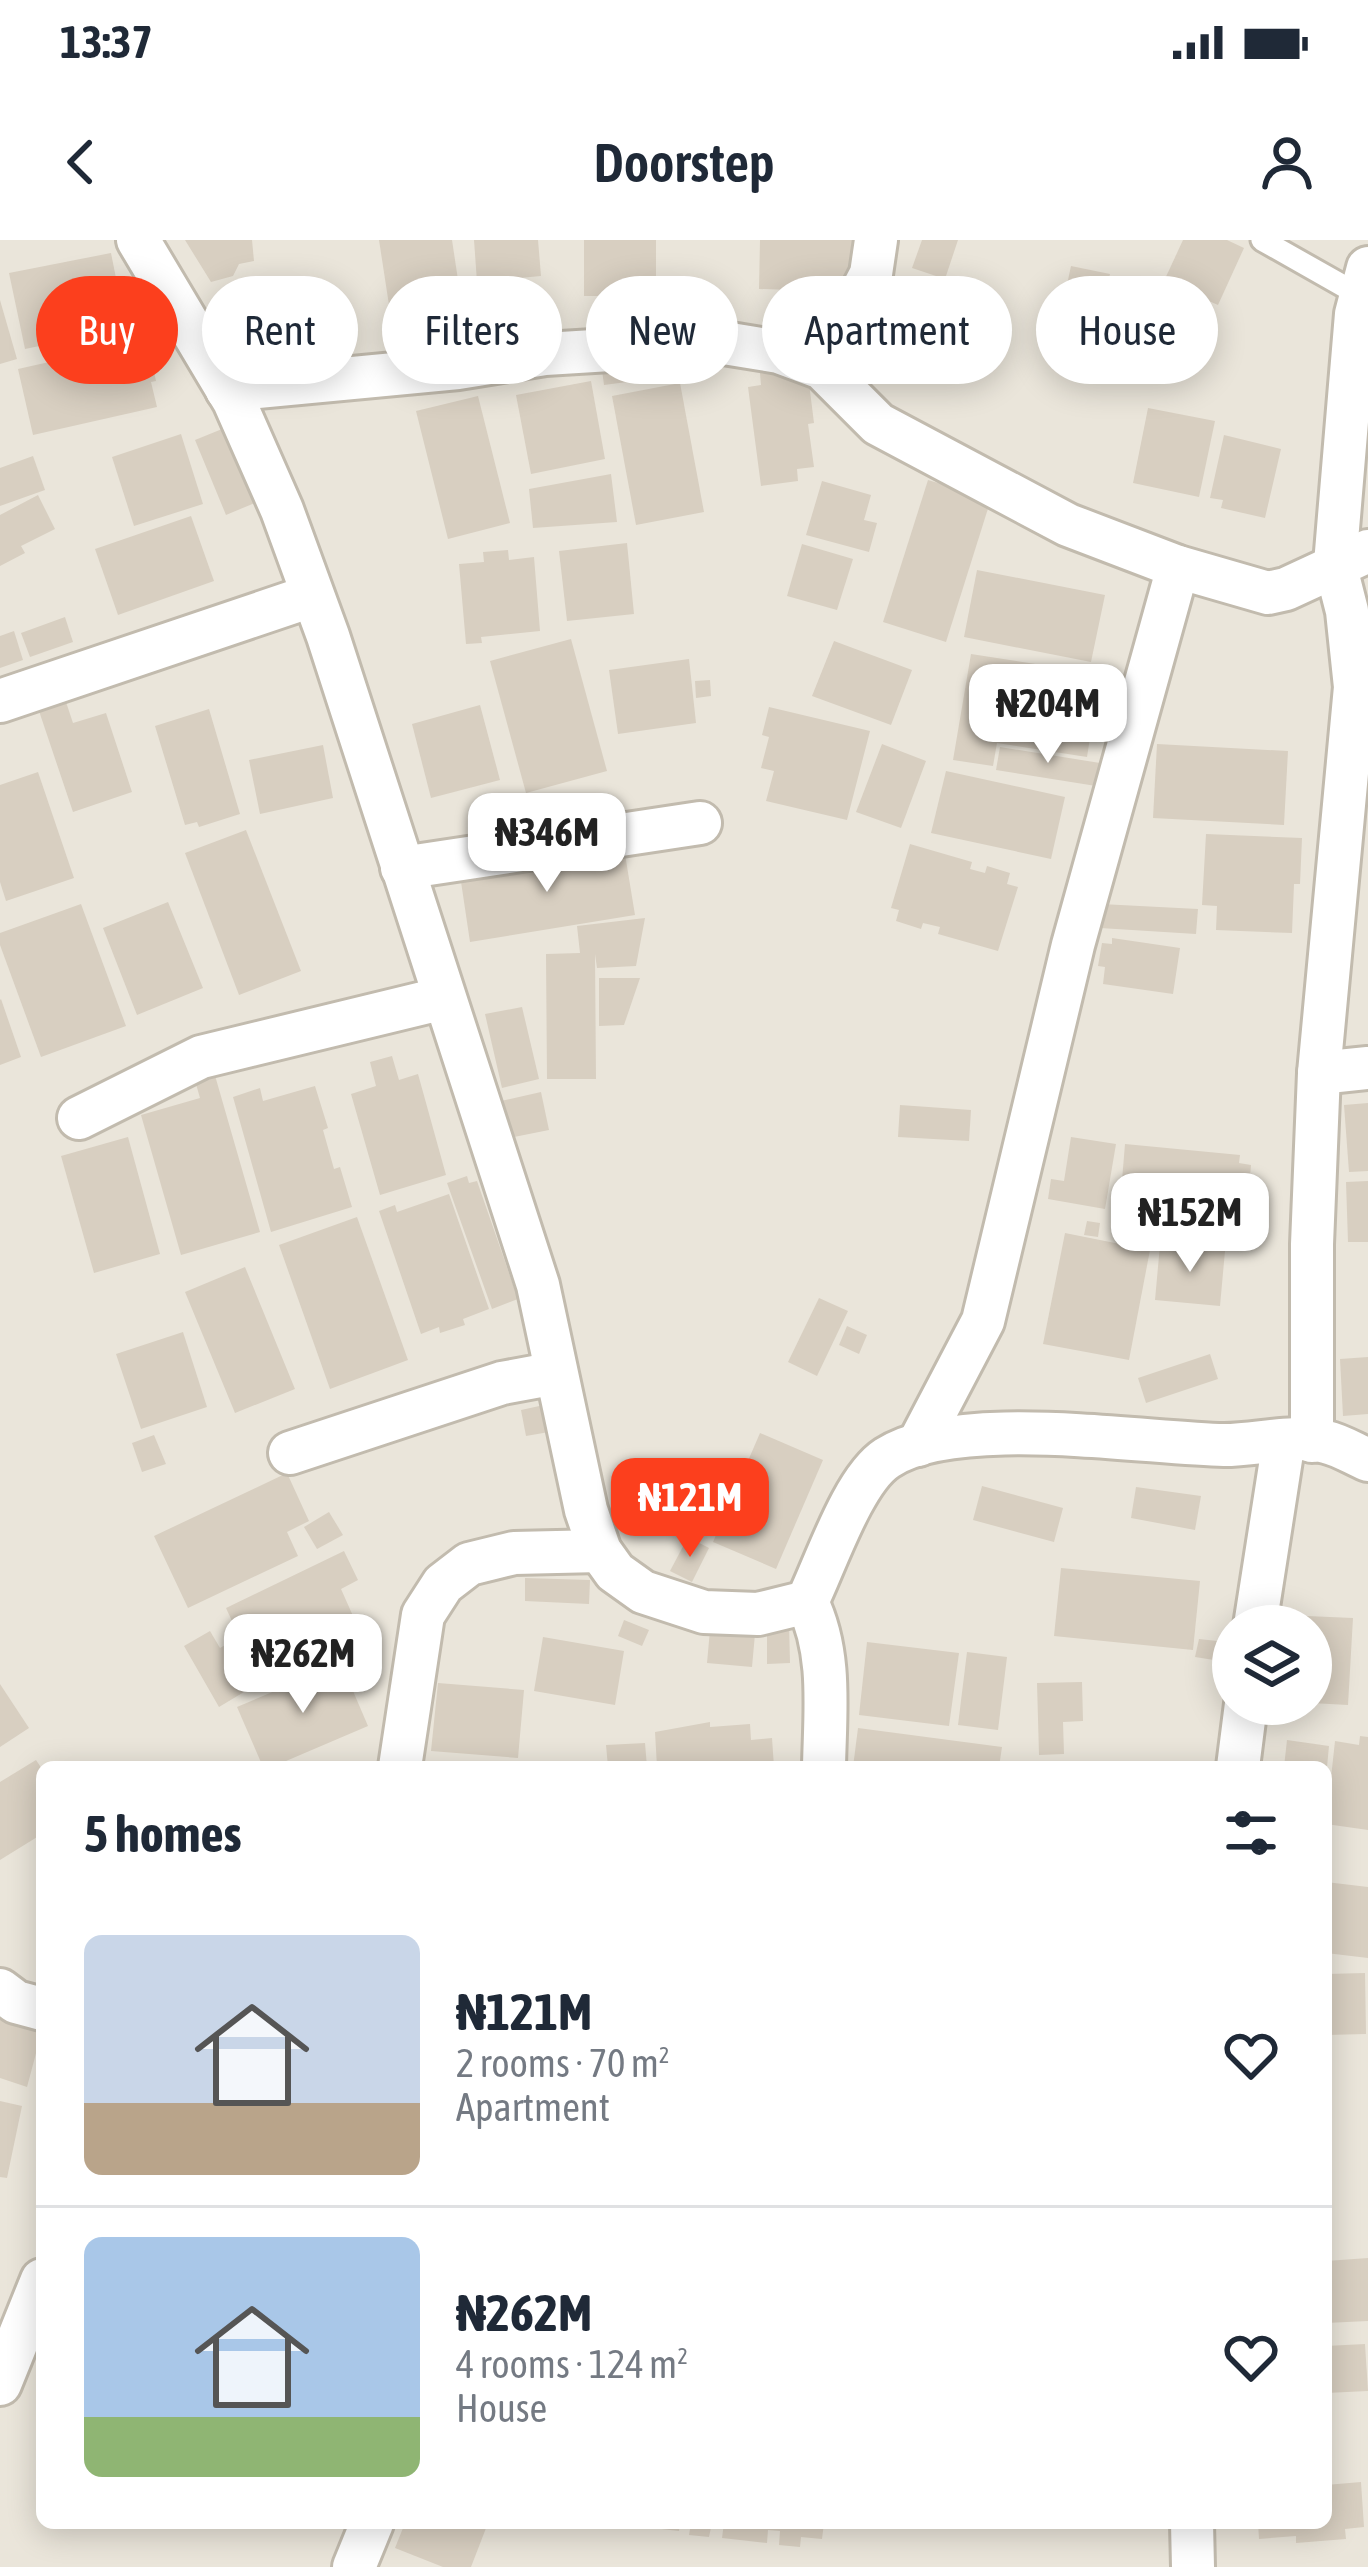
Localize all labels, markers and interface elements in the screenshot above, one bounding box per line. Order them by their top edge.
text: 13:37 [60,16,153,68]
icon: back [48,129,114,195]
icon: person [1254,129,1320,195]
text: Doorstep [593,132,775,193]
chip: Buy [36,276,178,384]
chip: Rent [202,276,358,384]
chip: Filters [382,276,562,384]
chip: New [586,276,738,384]
chip: Apartment [762,276,1012,384]
chip: House [1036,276,1218,384]
pin: ₦204M [964,664,1132,766]
text: ₦204M [996,681,1100,725]
pin: ₦346M [463,793,631,895]
text: ₦346M [495,810,599,854]
pin: ₦152M [1106,1173,1274,1275]
text: ₦152M [1138,1190,1242,1234]
pin: ₦121M [606,1458,774,1560]
text: ₦121M [638,1475,742,1519]
map controls [1212,1605,1332,1725]
button: layers [1212,1605,1332,1725]
pin: ₦262M [219,1614,387,1716]
text: ₦262M [251,1631,355,1675]
icon: filters [1218,1800,1284,1866]
text: 5 homes [84,1804,242,1863]
text: ₦121M [456,1982,592,2041]
icon: home [180,1983,324,2127]
icon: heart [1218,2022,1284,2088]
text: 2 rooms · 70 m² [456,2041,670,2085]
text: Apartment [456,2085,610,2129]
text: ₦262M [456,2283,592,2342]
icon: home [180,2285,324,2429]
icon: heart [1218,2324,1284,2390]
text: 4 rooms · 124 m² [456,2342,688,2386]
text: House [456,2386,547,2430]

